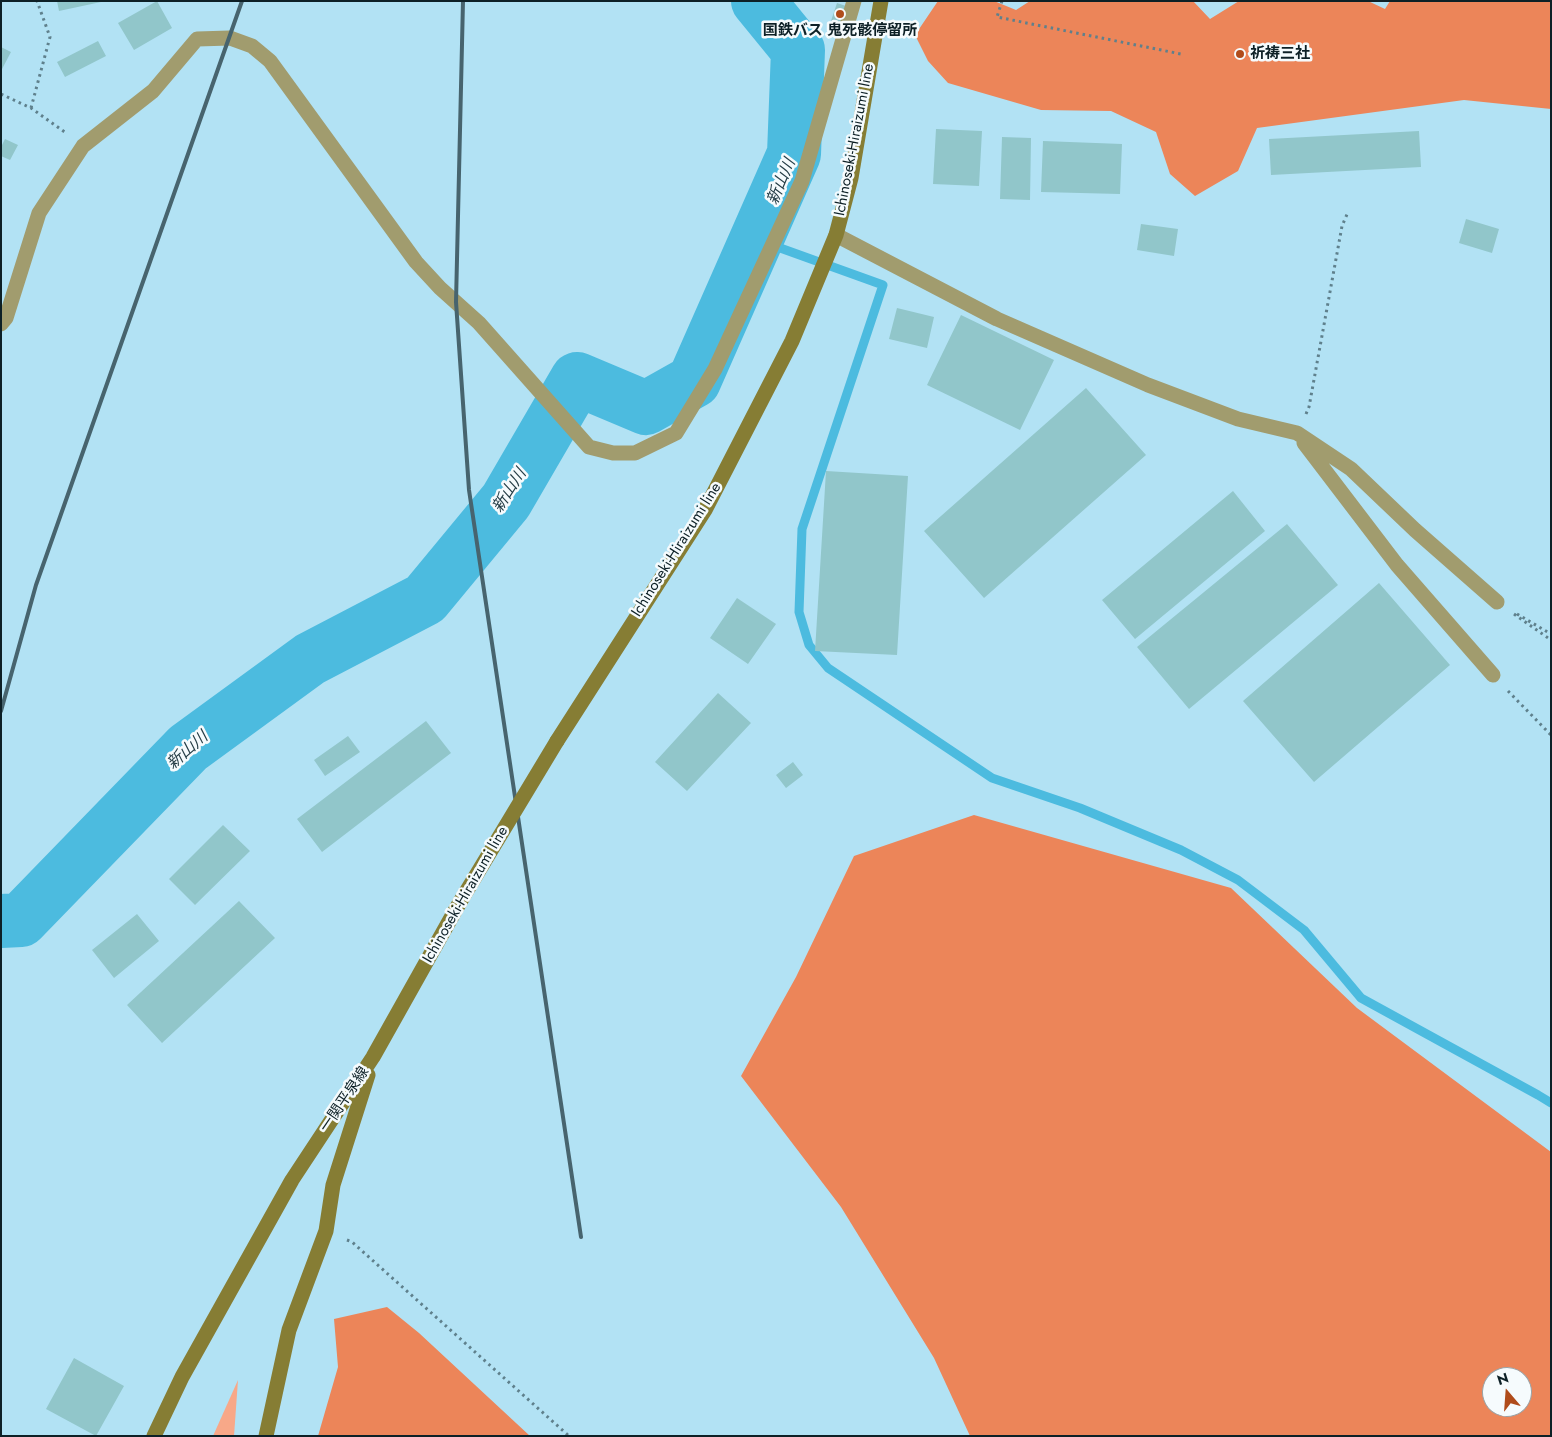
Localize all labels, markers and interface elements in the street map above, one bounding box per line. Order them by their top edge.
marker: 国鉄バス 鬼死骸停留所 [834,8,846,20]
place label: 国鉄バス 鬼死骸停留所 [763,22,917,40]
place label: 祈祷三社 [1250,45,1310,63]
marker: 祈祷三社 [1234,48,1246,60]
street label: Ichinoseki-Hiraizumi line [831,62,879,218]
water label: 新山川 [764,156,800,208]
water label: 新山川 [489,466,531,516]
street label: Ichinoseki-Hiraizumi line [628,480,726,620]
water label: 新山川 [164,728,212,774]
street label: Ichinoseki-Hiraizumi line [420,824,512,966]
street label: 一関平泉線 [317,1064,373,1136]
north arrow [1482,1367,1532,1417]
text: N [1494,1367,1511,1390]

